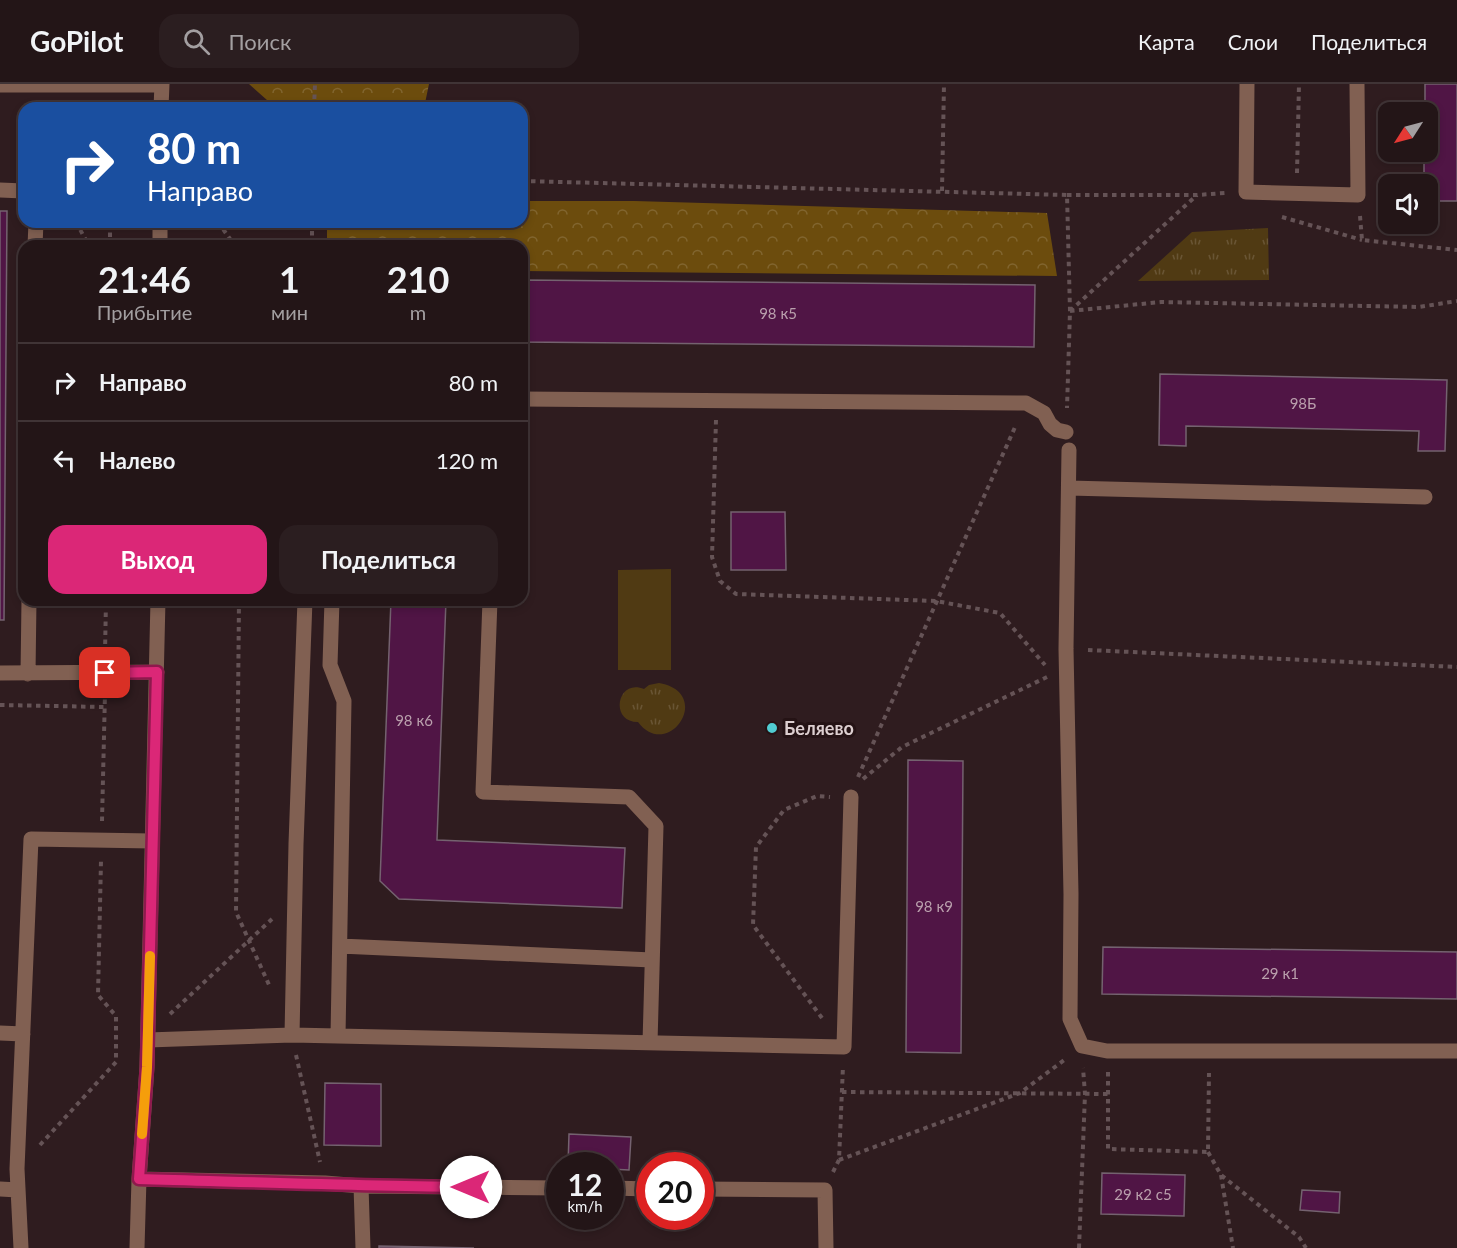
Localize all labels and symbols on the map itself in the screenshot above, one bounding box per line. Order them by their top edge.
north arrow [1378,102,1438,162]
house number: 98 к5 [759,304,797,322]
house number: 98Б [1290,394,1316,412]
pin [79,647,130,698]
house number: 98 к6 [395,711,433,729]
place label: Беляево [784,717,854,739]
marker: Беляево [765,721,779,735]
house number: 98 к9 [915,897,953,915]
house number: 29 к1 [1261,964,1299,982]
speed limit sign: 20 [636,1152,714,1230]
position arrow [439,1155,503,1219]
house number: 29 к2 с5 [1114,1185,1172,1203]

